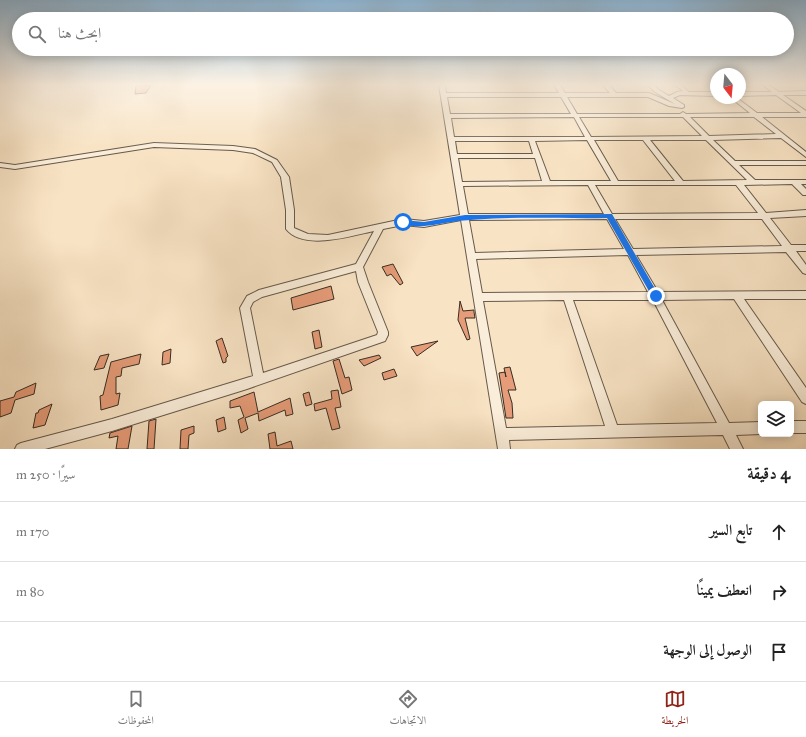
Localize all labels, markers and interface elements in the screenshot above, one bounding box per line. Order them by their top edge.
search box [12,12,794,56]
icon: search [26,23,48,45]
text: ابحث هنا [58,24,101,42]
north arrow [710,68,746,104]
route start [394,213,412,231]
route end [647,287,665,305]
map controls [758,401,794,437]
button: layers [758,401,794,437]
text: 4 دقيقة [747,463,790,484]
text: سيرًا · 250 m [16,467,75,483]
text: تابع السير [710,521,752,539]
icon: ahead [768,521,790,543]
text: 170 m [16,524,49,540]
text: انعطف يمينًا [697,581,752,599]
icon: right [768,581,790,603]
text: 80 m [16,584,44,600]
text: الوصول إلى الوجهة [663,641,752,659]
icon: arrive [768,641,790,663]
tab: المحفوظات [118,688,154,731]
tab: الاتجاهات [389,688,426,731]
tab: الخريطة [662,688,688,731]

